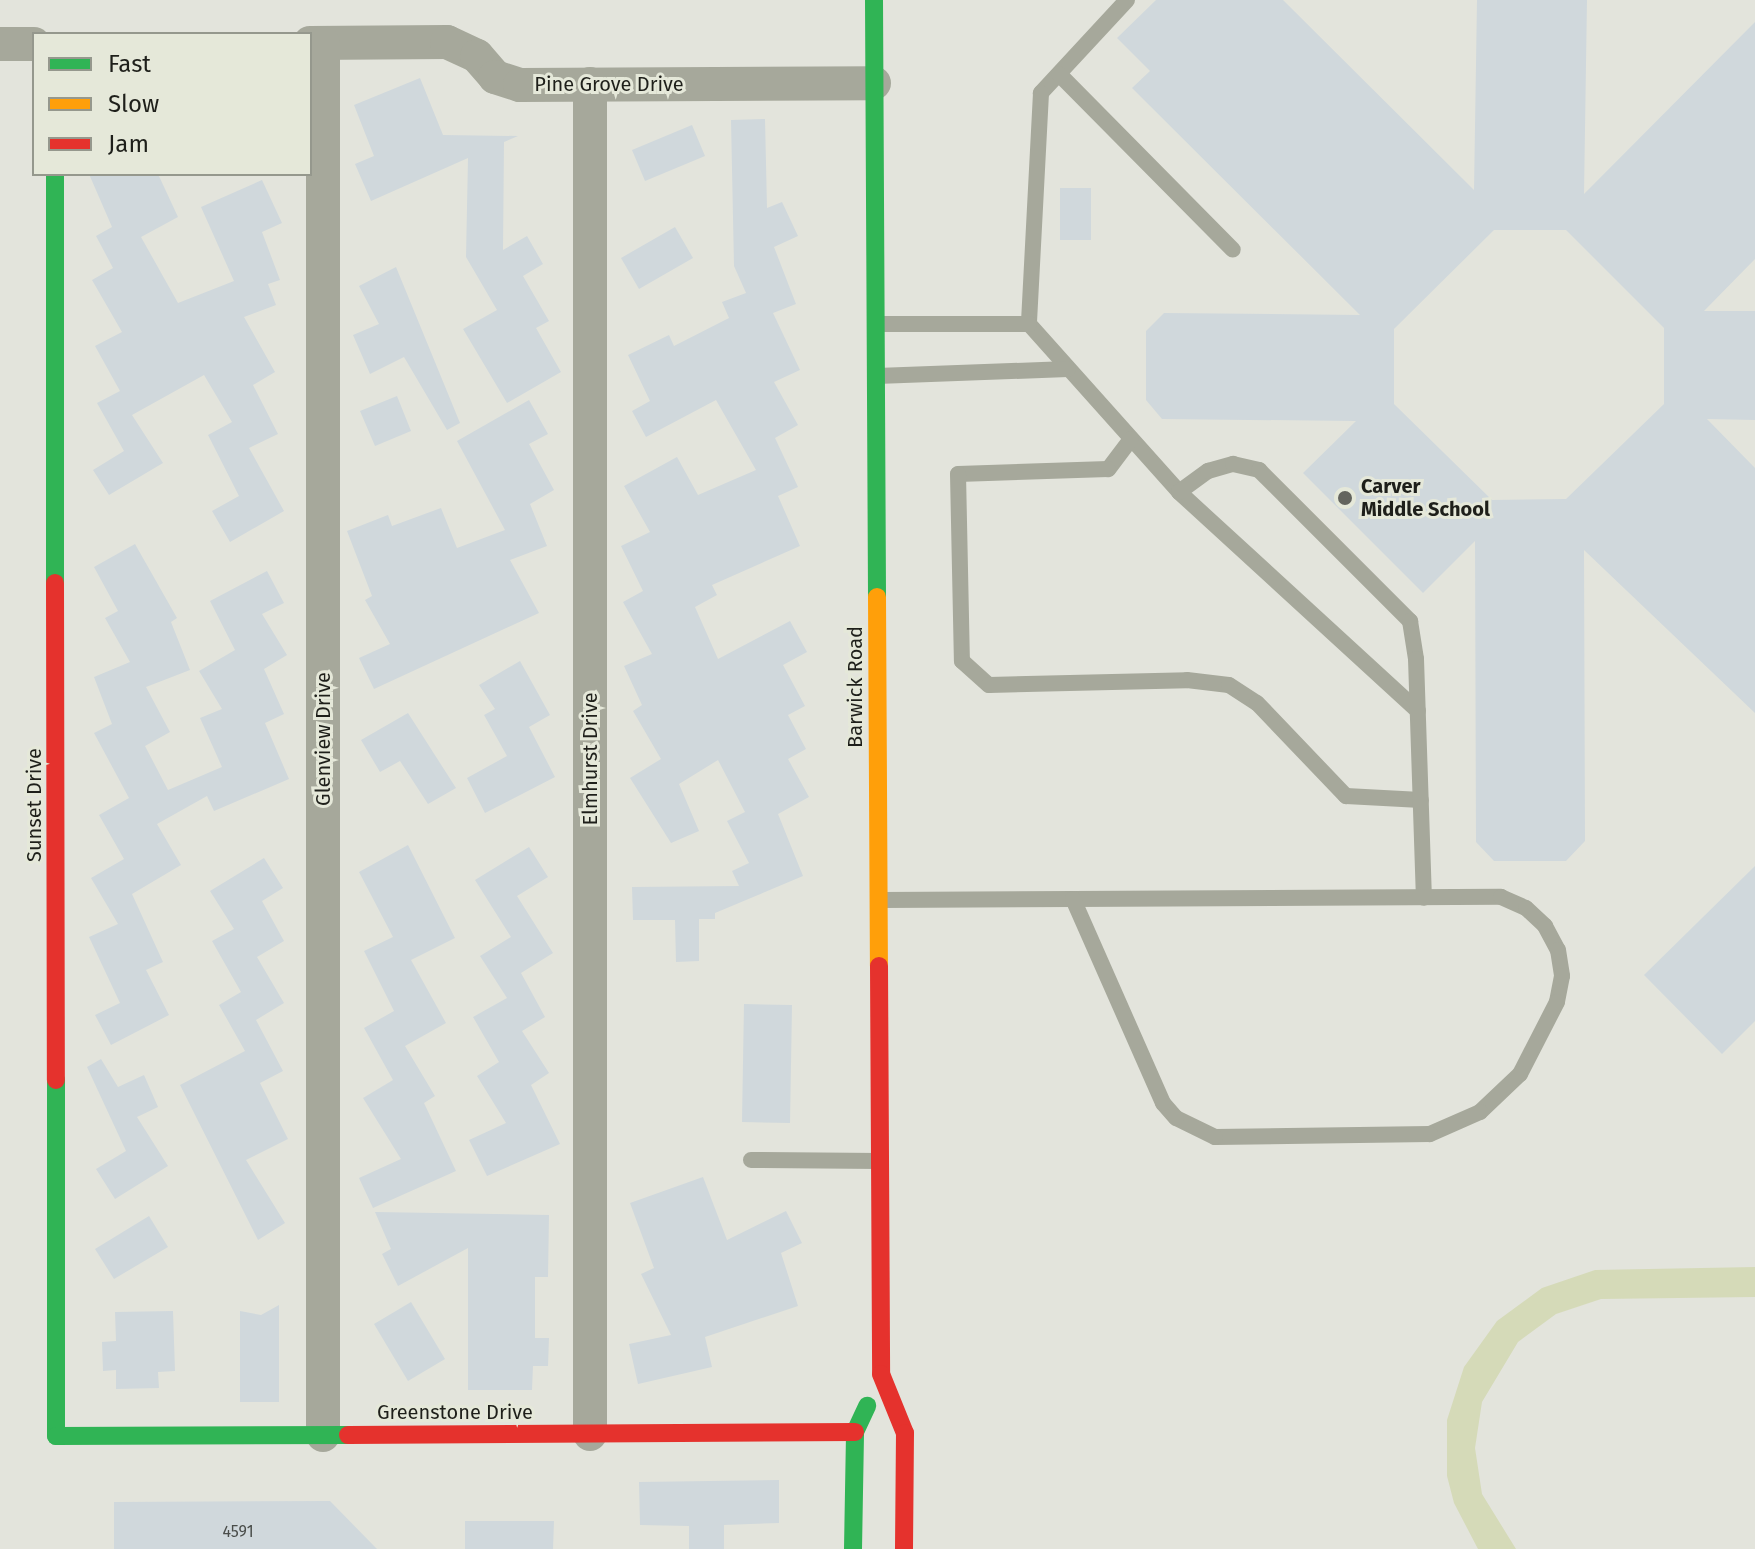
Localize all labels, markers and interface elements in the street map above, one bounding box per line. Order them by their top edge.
legend [32,32,312,176]
text: Fast [108,50,151,78]
street label: Pine Grove Drive [534,72,684,96]
text: Slow [108,90,159,118]
text: Jam [108,130,149,158]
place label: Carver Middle School [1361,474,1490,521]
marker: Carver Middle School [1336,489,1354,507]
street label: Barwick Road [843,626,867,748]
street label: Glenview Drive [311,672,335,806]
street label: Elmhurst Drive [578,692,602,826]
street label: Sunset Drive [22,748,46,862]
street label: Greenstone Drive [377,1400,533,1424]
house number: 4591 [222,1522,254,1542]

